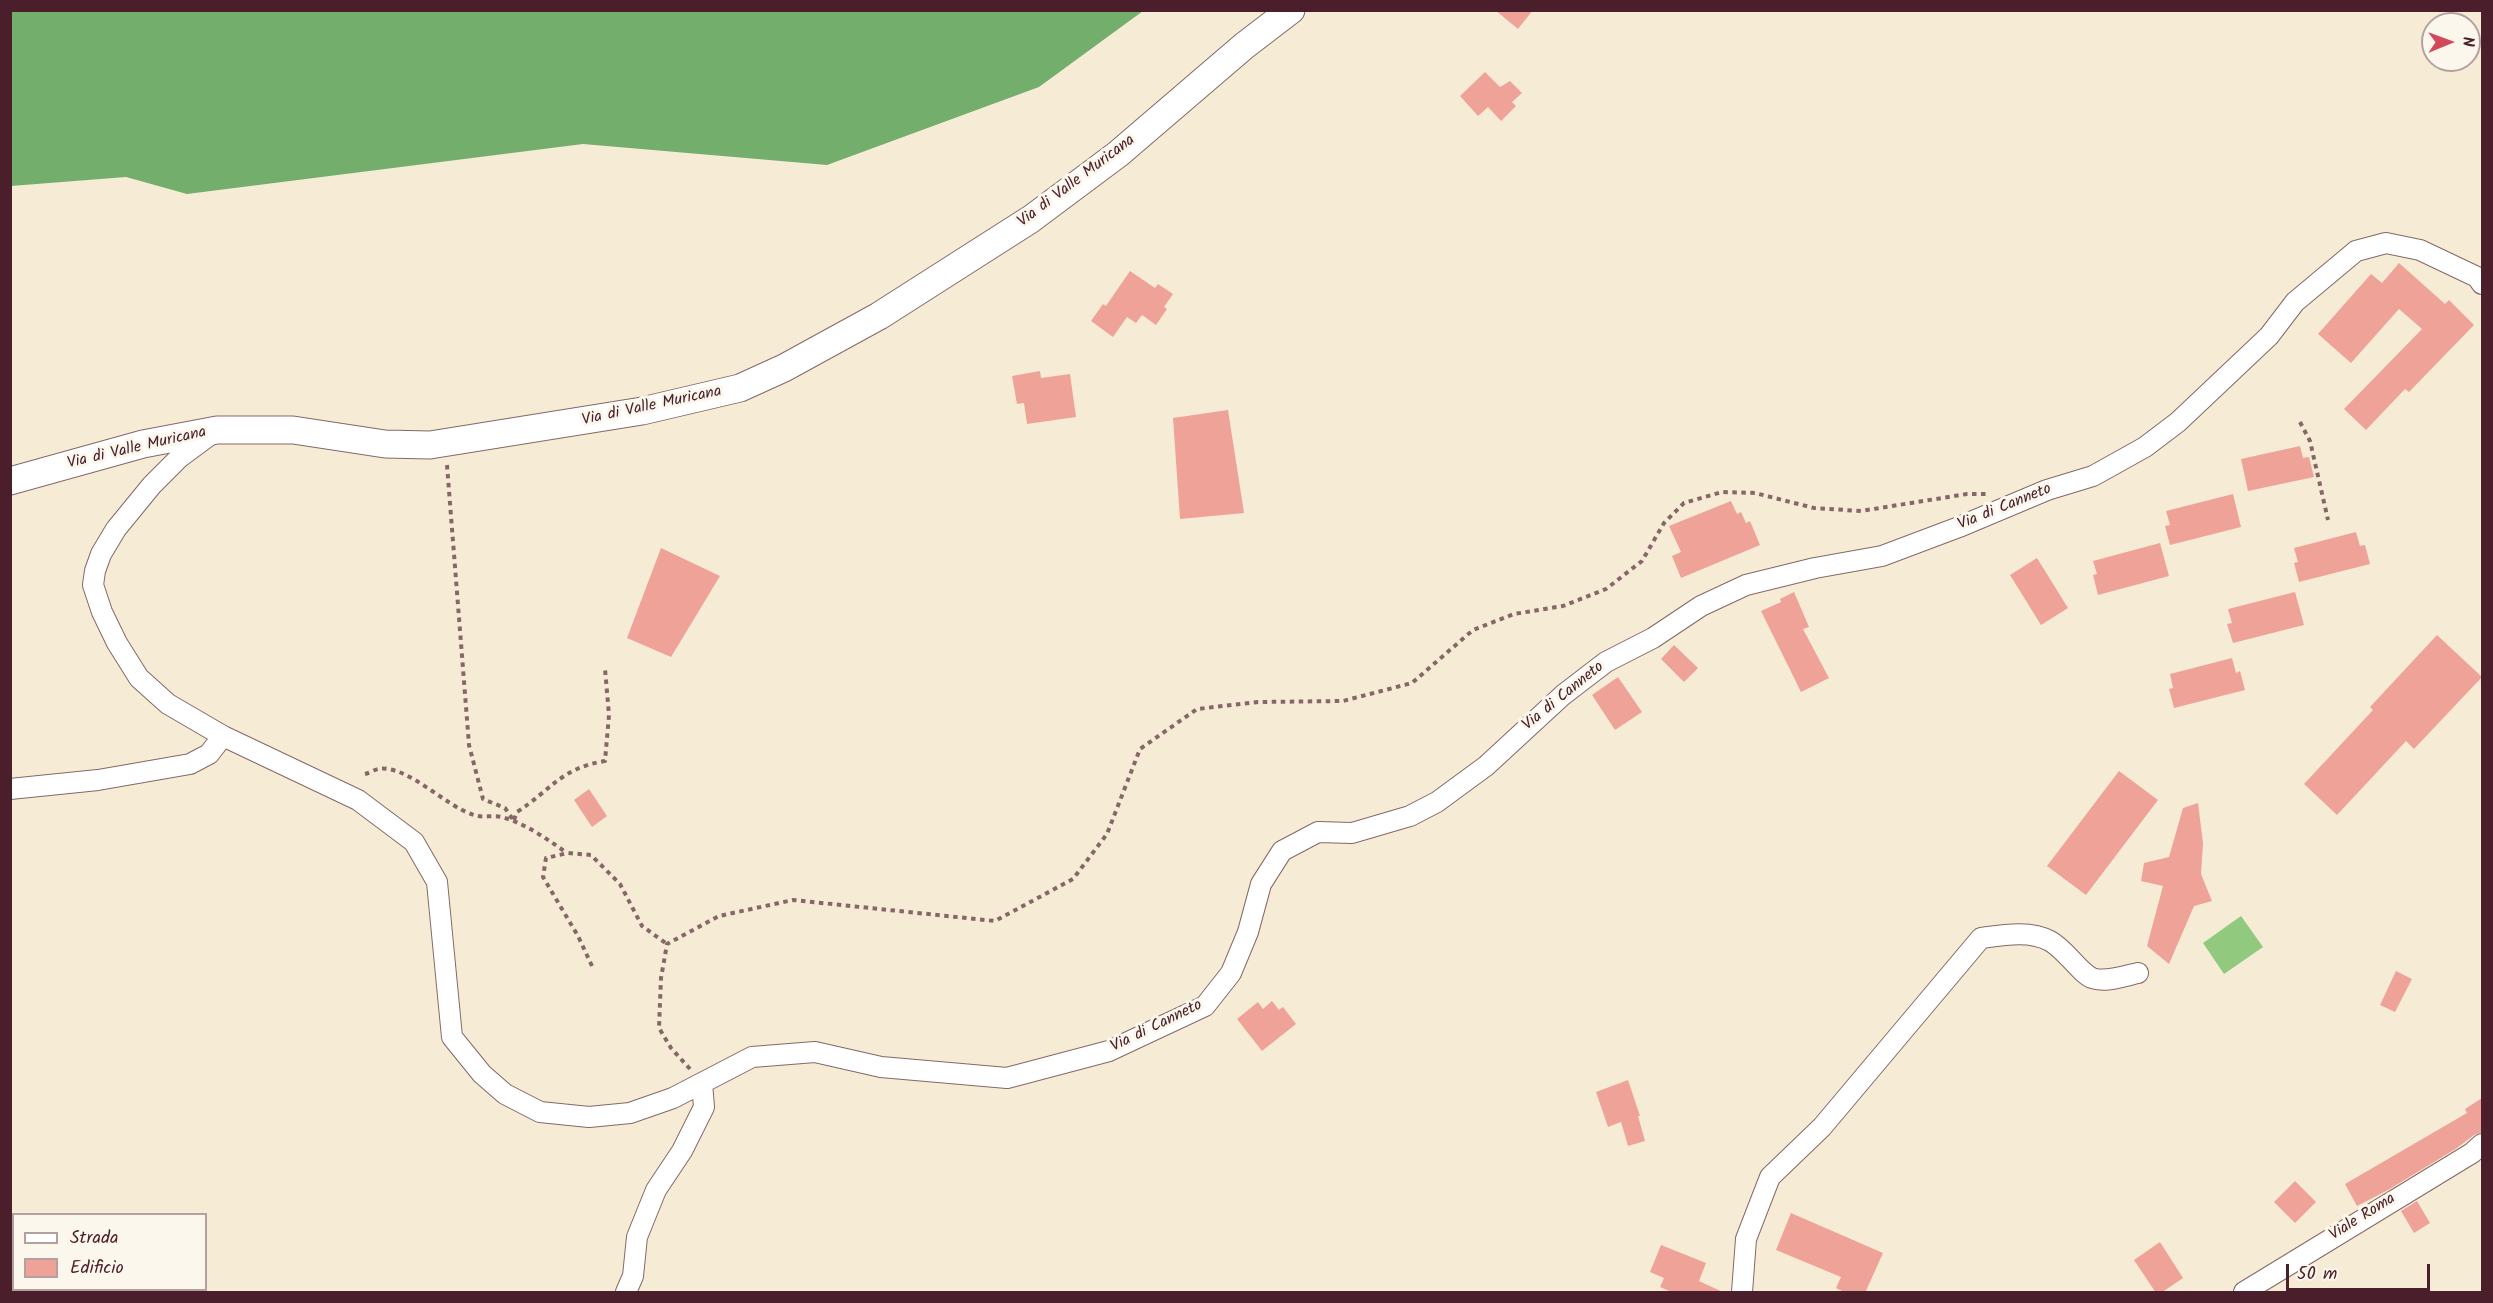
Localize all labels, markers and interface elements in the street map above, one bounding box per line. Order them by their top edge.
north arrow [2421,12,2481,72]
text: N [2455,36,2480,47]
street label: Via di Valle Muricana [1015,132,1139,232]
street label: Via di Valle Muricana [581,383,723,431]
street label: Via di Valle Muricana [66,424,208,474]
street label: Via di Canneto [1955,481,2055,535]
street label: Via di Canneto [1519,658,1609,736]
street label: Via di Canneto [1108,997,1206,1057]
street label: Viale Roma [2326,1190,2400,1246]
legend [12,1213,207,1291]
text: Strada [70,1224,118,1253]
scale bar [2289,1252,2433,1290]
text: Edificio [70,1254,124,1283]
text: 50 m [2297,1260,2337,1289]

